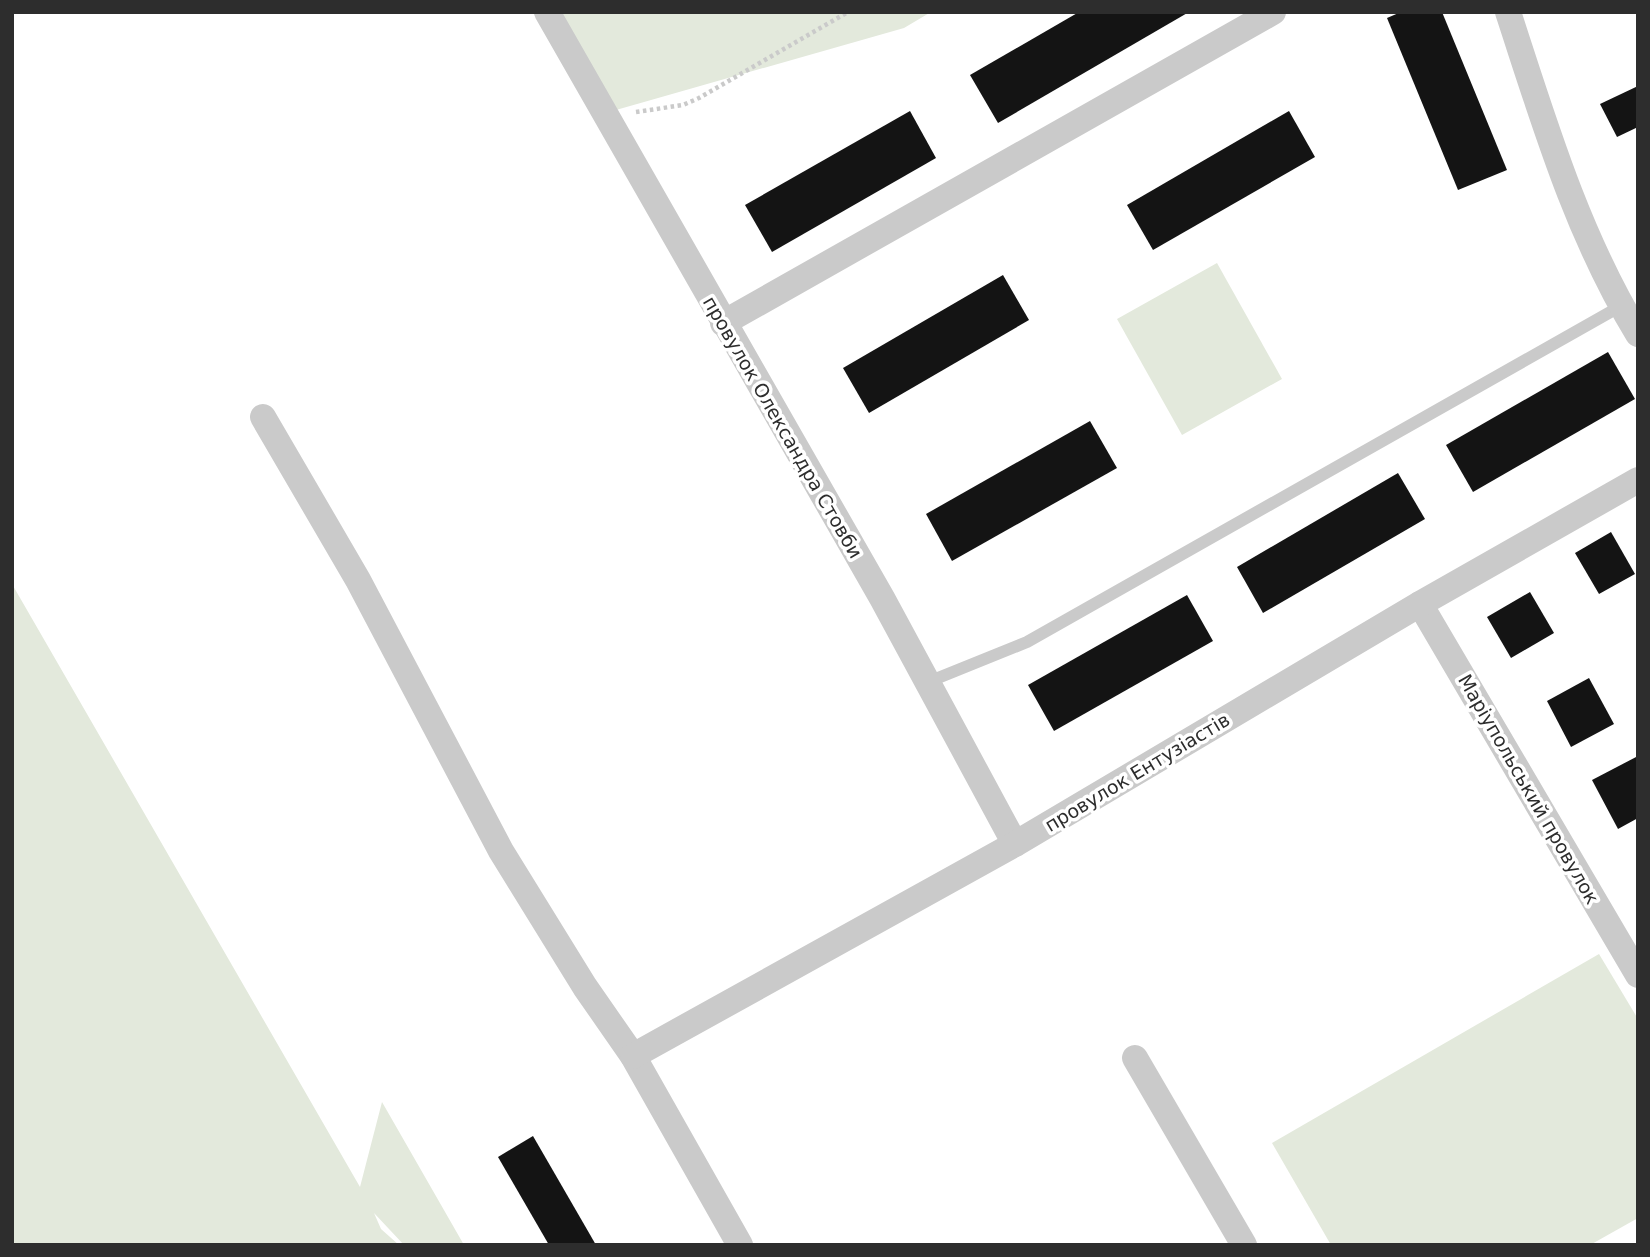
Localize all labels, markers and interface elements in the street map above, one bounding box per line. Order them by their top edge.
street label: провулок Олександра Стовби [699,292,867,562]
street label: Маріупольський провулок [1454,670,1604,908]
street label: провулок Ентузіастів [1041,708,1233,836]

